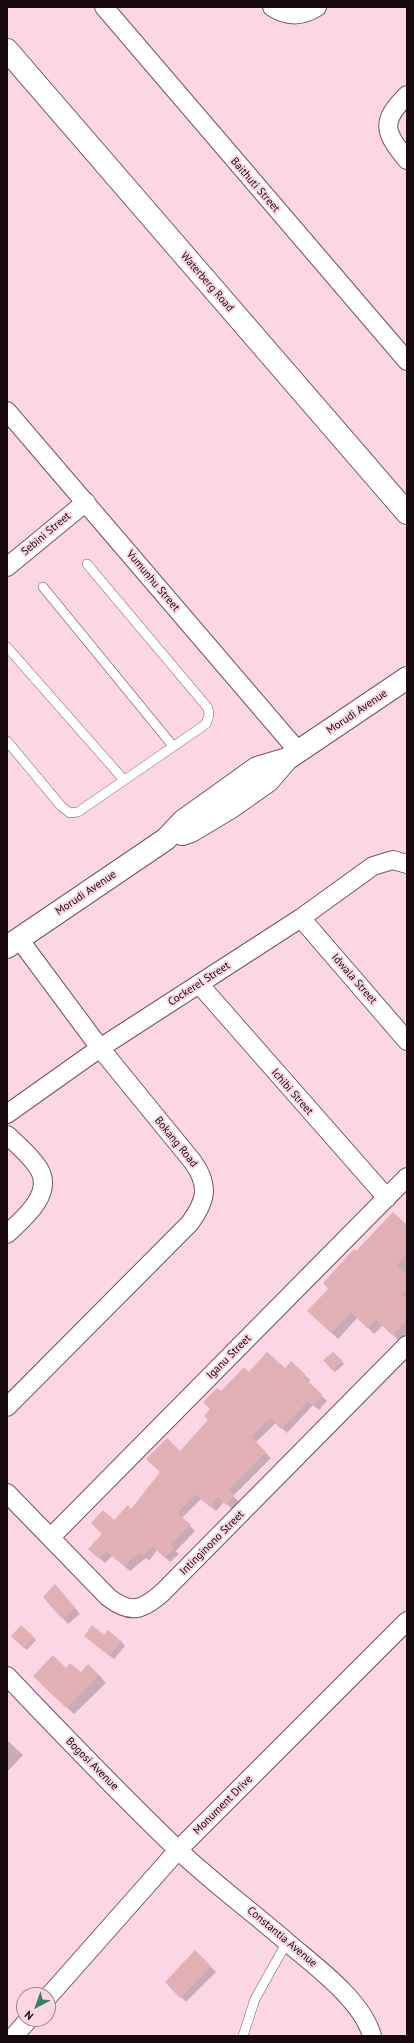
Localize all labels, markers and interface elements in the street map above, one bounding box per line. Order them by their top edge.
street label: Baithuti Street [228,155,282,215]
street label: Waterberg Road [178,250,236,314]
street label: Sebini Street [19,510,73,558]
street label: Vumunhu Street [124,548,182,614]
street label: Morudi Avenue [324,687,390,737]
street label: Morudi Avenue [53,868,119,918]
street label: Idwala Street [329,951,379,1007]
street label: Cockerel Street [166,959,232,1009]
street label: Ichibi Street [268,1066,316,1118]
street label: Bokang Road [152,1114,200,1170]
street label: Iganu Street [204,1332,254,1382]
street label: Intinginono Street [177,1508,247,1578]
street label: Bogosi Avenue [63,1735,121,1793]
street label: Monument Drive [191,1773,255,1837]
street label: Constantia Avenue [244,1904,320,1970]
north arrow [16,1987,56,2027]
text: N [21,2008,36,2023]

